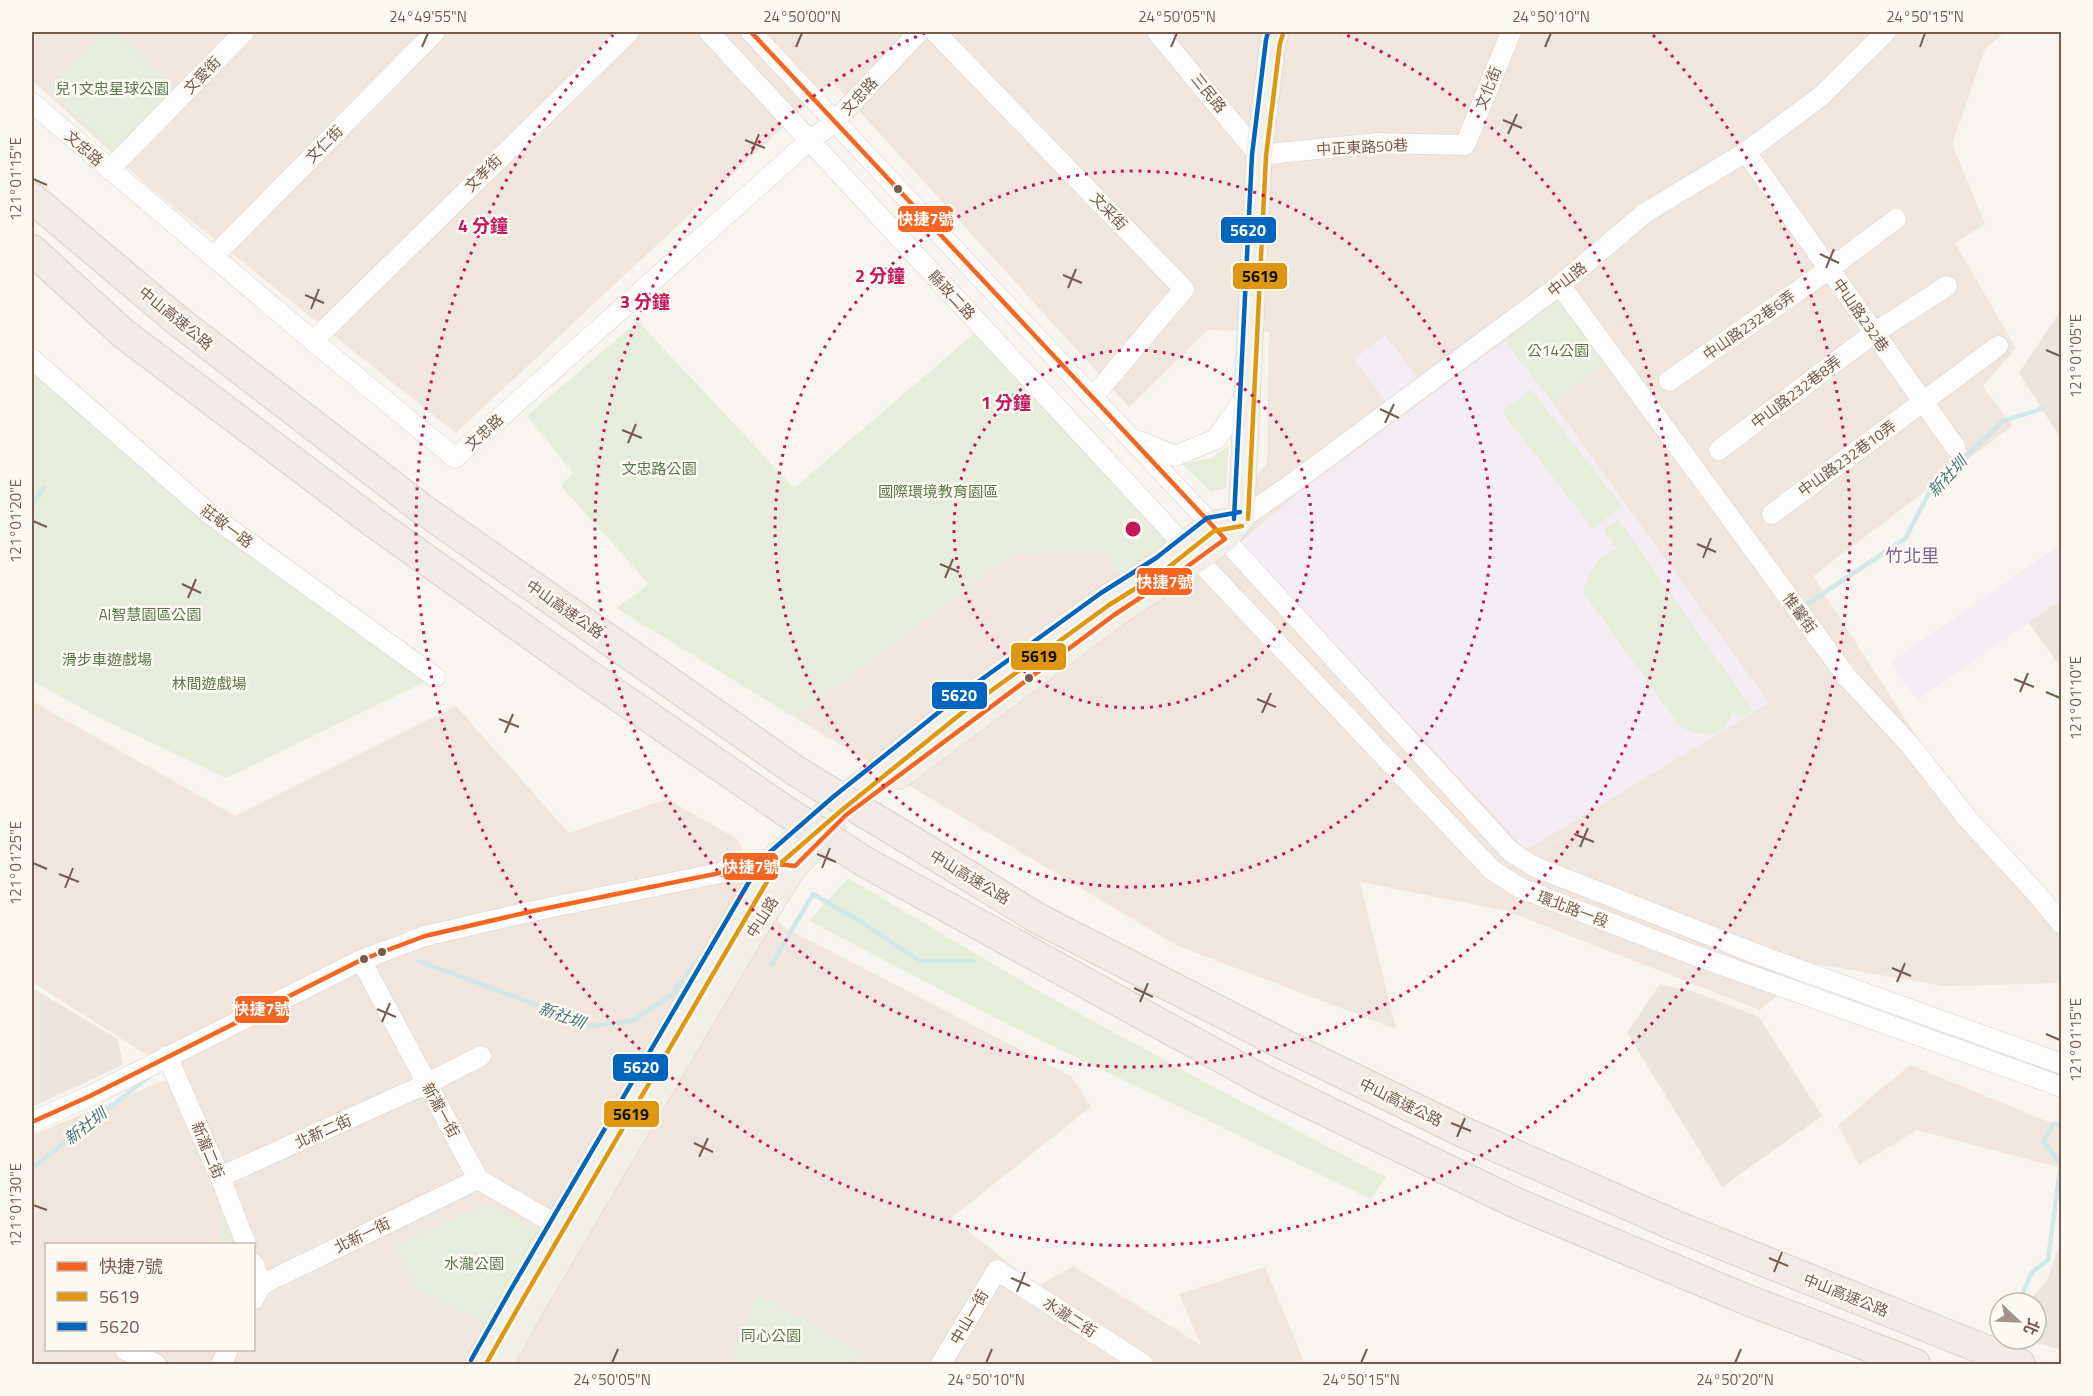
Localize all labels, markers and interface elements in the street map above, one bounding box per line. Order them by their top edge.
text: 24°49'55"N [389,5,467,28]
text: 24°50'00"N [763,5,841,28]
text: 24°50'05"N [1138,5,1216,28]
text: 24°50'10"N [1512,5,1590,28]
text: 24°50'15"N [1886,5,1964,28]
street label: 文愛街 [178,51,226,99]
street label: 文化街 [1469,63,1507,113]
street label: 三民路 [1186,68,1232,118]
street label: 文忠路 [835,72,883,120]
park label: 兒1文忠星球公園 [55,77,169,100]
street label: 文仁街 [300,120,348,168]
street label: 文忠路 [59,125,109,171]
street label: 中正東路50巷 [1316,133,1408,161]
text: 121°01'15"E [4,137,27,221]
street label: 文孝街 [459,149,507,197]
unlabelled marker [892,183,904,195]
street label: 文采街 [1085,187,1133,235]
line badge: 快捷7號 [897,205,954,233]
text: 快捷7號 [898,207,954,231]
text: 4 分鐘 [458,212,508,239]
line badge: 5620 [1220,216,1277,244]
text: 5620 [1230,218,1266,242]
street label: 中山路 [1542,256,1592,302]
text: 2 分鐘 [855,262,905,289]
line badge: 5619 [1232,262,1288,290]
text: 5619 [1242,264,1278,288]
street label: 縣政二路 [923,265,981,325]
street label: 中山路232巷 [1827,274,1895,356]
street label: 中山高速公路 [134,281,218,355]
street label: 中山路232巷6弄 [1698,284,1800,366]
text: 3 分鐘 [620,288,670,315]
text: 121°01'05"E [2064,314,2087,398]
park label: 公14公園 [1527,339,1589,362]
street label: 中山路232巷8弄 [1746,350,1846,434]
text: 1 分鐘 [981,389,1031,416]
street label: 文忠路 [460,408,508,456]
street label: 中山路232巷10弄 [1793,414,1901,502]
water label: 新社圳 [1922,449,1974,502]
park label: 文忠路公園 [621,457,697,480]
text: 121°01'20"E [4,479,27,563]
park label: 國際環境教育園區 [878,480,998,503]
street label: 莊敬一路 [196,499,258,553]
centre of rings [1123,519,1143,539]
district label: 竹北里 [1885,542,1939,569]
line badge: 快捷7號 [1136,567,1193,596]
text: 快捷7號 [1137,570,1193,594]
street label: 中山高速公路 [522,574,608,644]
street label: 惟馨街 [1777,588,1823,638]
park label: AI智慧園區公園 [99,603,201,626]
line badge: 5619 [1010,642,1067,671]
text: 5619 [1021,644,1057,668]
park label: 滑步車遊戲場 [62,648,152,671]
text: 121°01'10"E [2064,656,2087,740]
park label: 林間遊戲場 [171,672,247,695]
unlabelled marker [1023,672,1035,684]
line badge: 5620 [931,681,988,710]
text: 5620 [941,683,977,707]
text: 121°01'25"E [4,821,27,905]
street label: 中山高速公路 [925,844,1015,910]
line badge: 快捷7號 [722,852,779,881]
text: 快捷7號 [723,855,779,879]
street label: 環北路一段 [1534,885,1612,933]
street label: 中山路 [740,892,784,942]
unlabelled marker [376,946,388,958]
unlabelled marker [358,953,370,965]
line badge: 快捷7號 [234,995,290,1024]
water label: 新社圳 [535,996,591,1035]
text: 快捷7號 [234,997,290,1021]
text: 121°01'15"E [2064,998,2087,1082]
line badge: 5620 [612,1053,669,1082]
text: 5620 [623,1055,659,1079]
street label: 中山高速公路 [1356,1072,1446,1132]
street label: 新瀧一街 [416,1078,466,1142]
line badge: 5619 [603,1100,660,1128]
water label: 新社圳 [59,1101,113,1150]
text: 5619 [613,1102,649,1126]
street label: 北新二街 [291,1108,355,1154]
street label: 新瀧二街 [186,1118,230,1182]
text: 121°01'30"E [4,1163,27,1247]
street label: 北新一街 [330,1212,394,1258]
legend [45,1243,255,1351]
park label: 水瀧公園 [444,1252,504,1275]
text: 快捷7號 [99,1253,163,1280]
street label: 中山高速公路 [1800,1267,1892,1323]
text: 5619 [99,1283,139,1310]
street label: 中山一街 [944,1285,994,1349]
street label: 水瀧二街 [1039,1291,1101,1343]
north arrow [1988,1291,2048,1351]
text: 5620 [99,1313,139,1340]
text: 北 [2018,1315,2046,1339]
park label: 同心公園 [741,1324,801,1347]
text: 24°50'05"N [573,1368,651,1391]
text: 24°50'10"N [947,1368,1025,1391]
text: 24°50'15"N [1322,1368,1400,1391]
text: 24°50'20"N [1696,1368,1774,1391]

